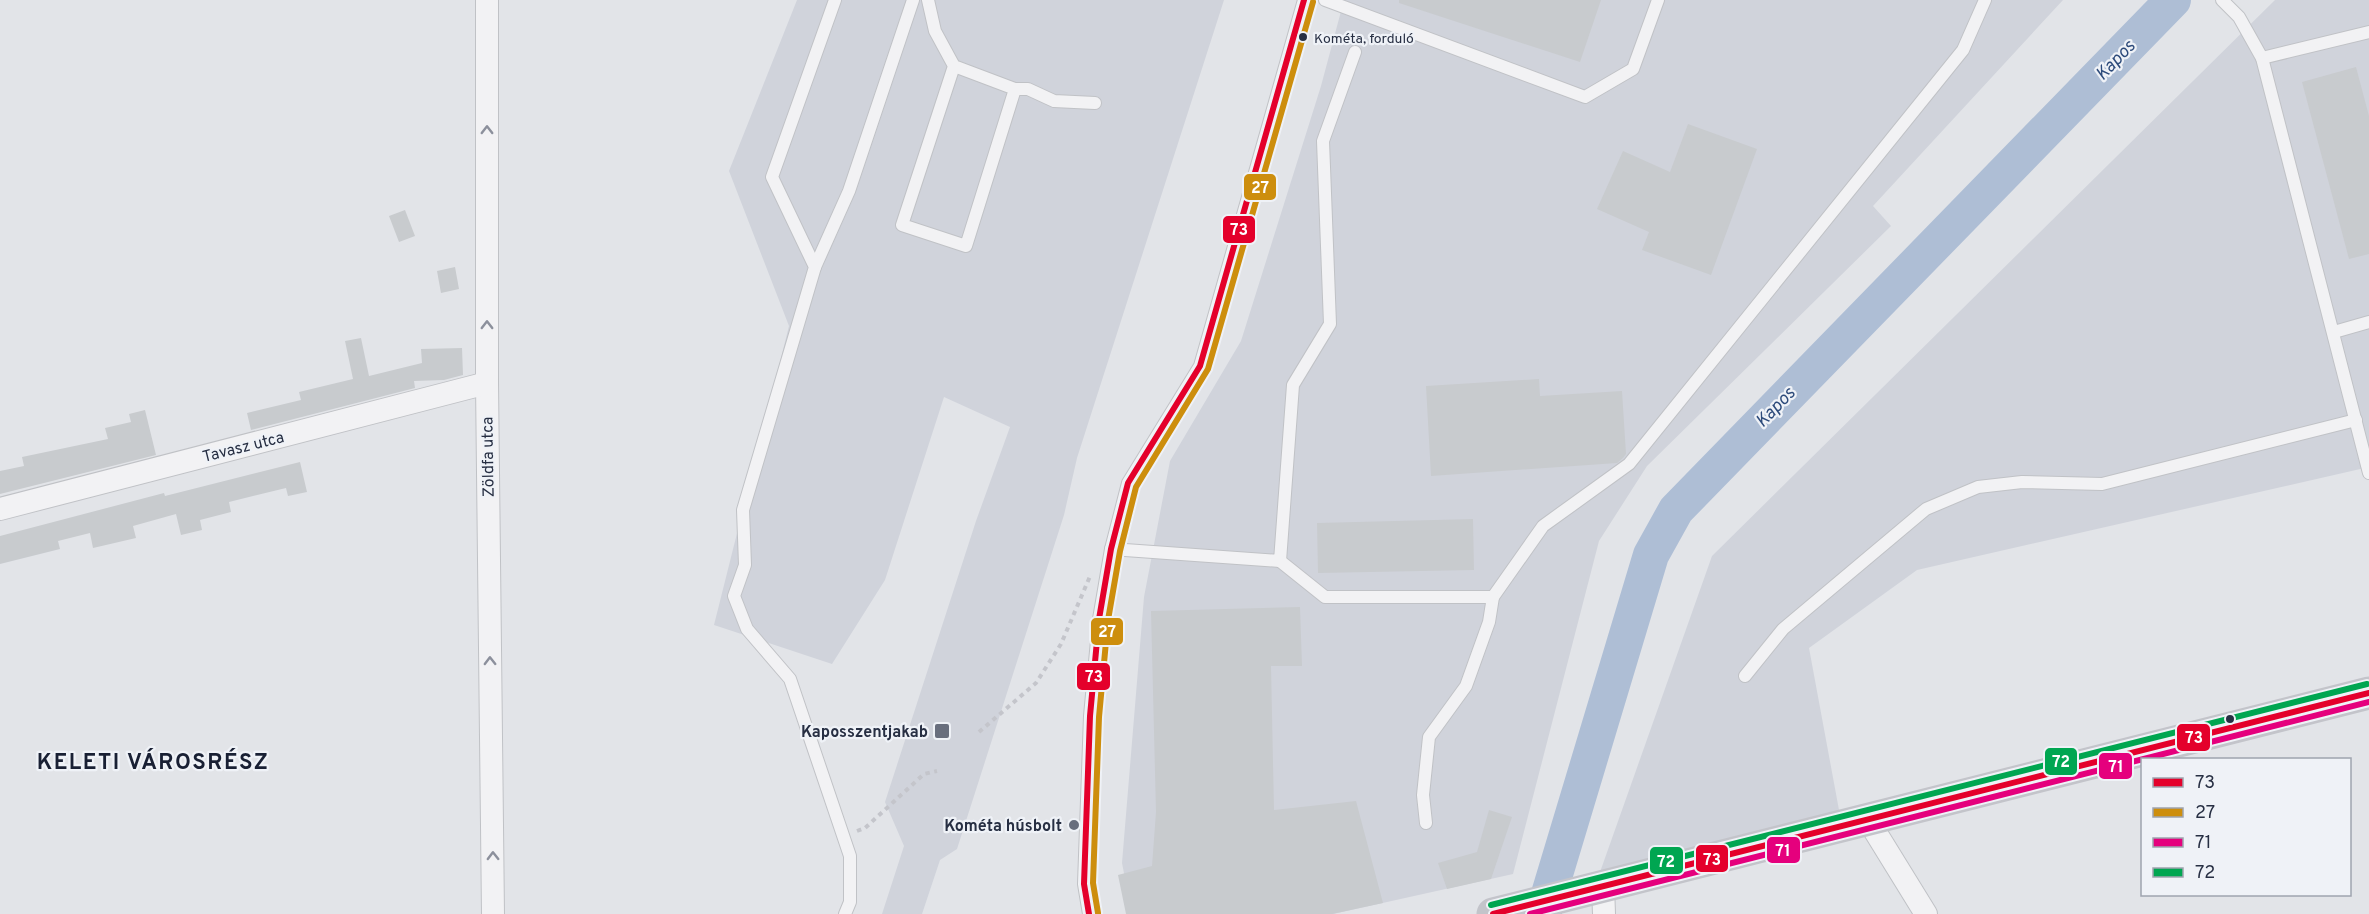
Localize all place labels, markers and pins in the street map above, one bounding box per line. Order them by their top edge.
marker: Kométa, forduló [1297,31,1309,43]
place label: Kométa, forduló [1314,31,1414,48]
unlabelled marker [2224,713,2236,725]
marker: Kaposszentjakab [933,722,951,740]
place label: Kaposszentjakab [801,723,928,743]
place label: Kométa húsbolt [944,817,1062,837]
marker: Kométa húsbolt [1067,818,1081,832]

